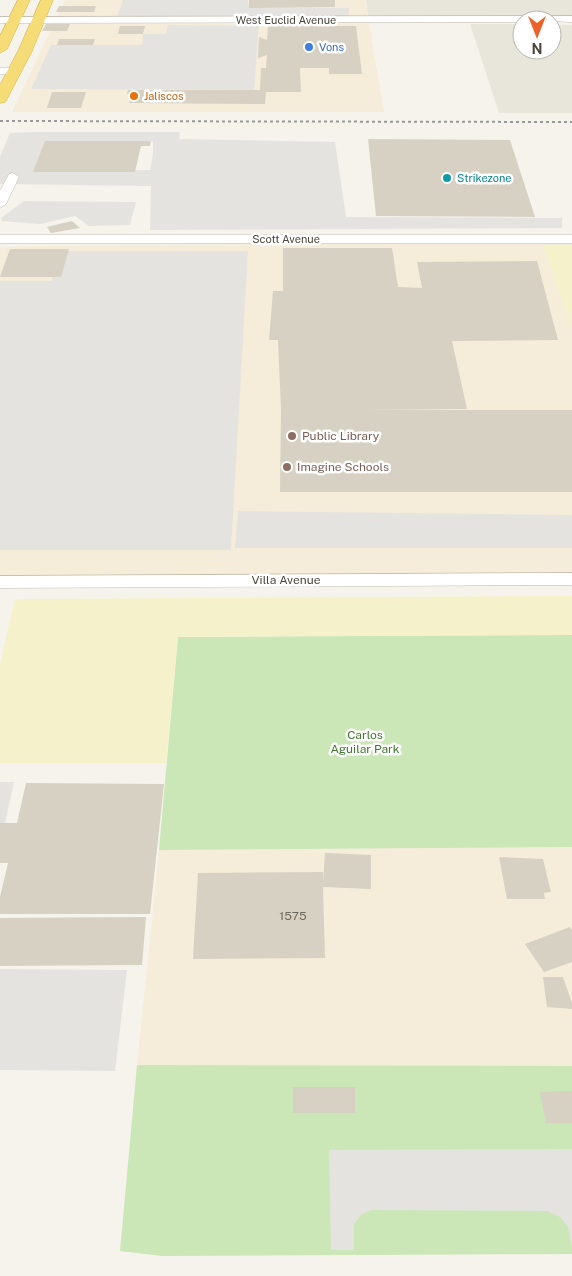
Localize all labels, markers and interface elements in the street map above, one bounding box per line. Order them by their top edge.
north arrow [512,10,562,60]
street label: West Euclid Avenue [236,14,336,26]
text: N [532,40,542,56]
marker: Vons [303,41,315,53]
place label: Vons [319,41,344,53]
marker: Jaliscos [128,90,140,102]
place label: Jaliscos [144,90,184,102]
marker: Strikezone [441,172,453,184]
place label: Strikezone [457,172,512,184]
street label: Scott Avenue [252,233,320,245]
place label: Public Library [302,429,380,443]
marker: Public Library [286,430,298,442]
place label: Imagine Schools [297,460,389,474]
marker: Imagine Schools [281,461,293,473]
street label: Villa Avenue [252,573,321,587]
park label: Carlos Aguilar Park [330,728,400,756]
house number: 1575 [279,909,307,923]

